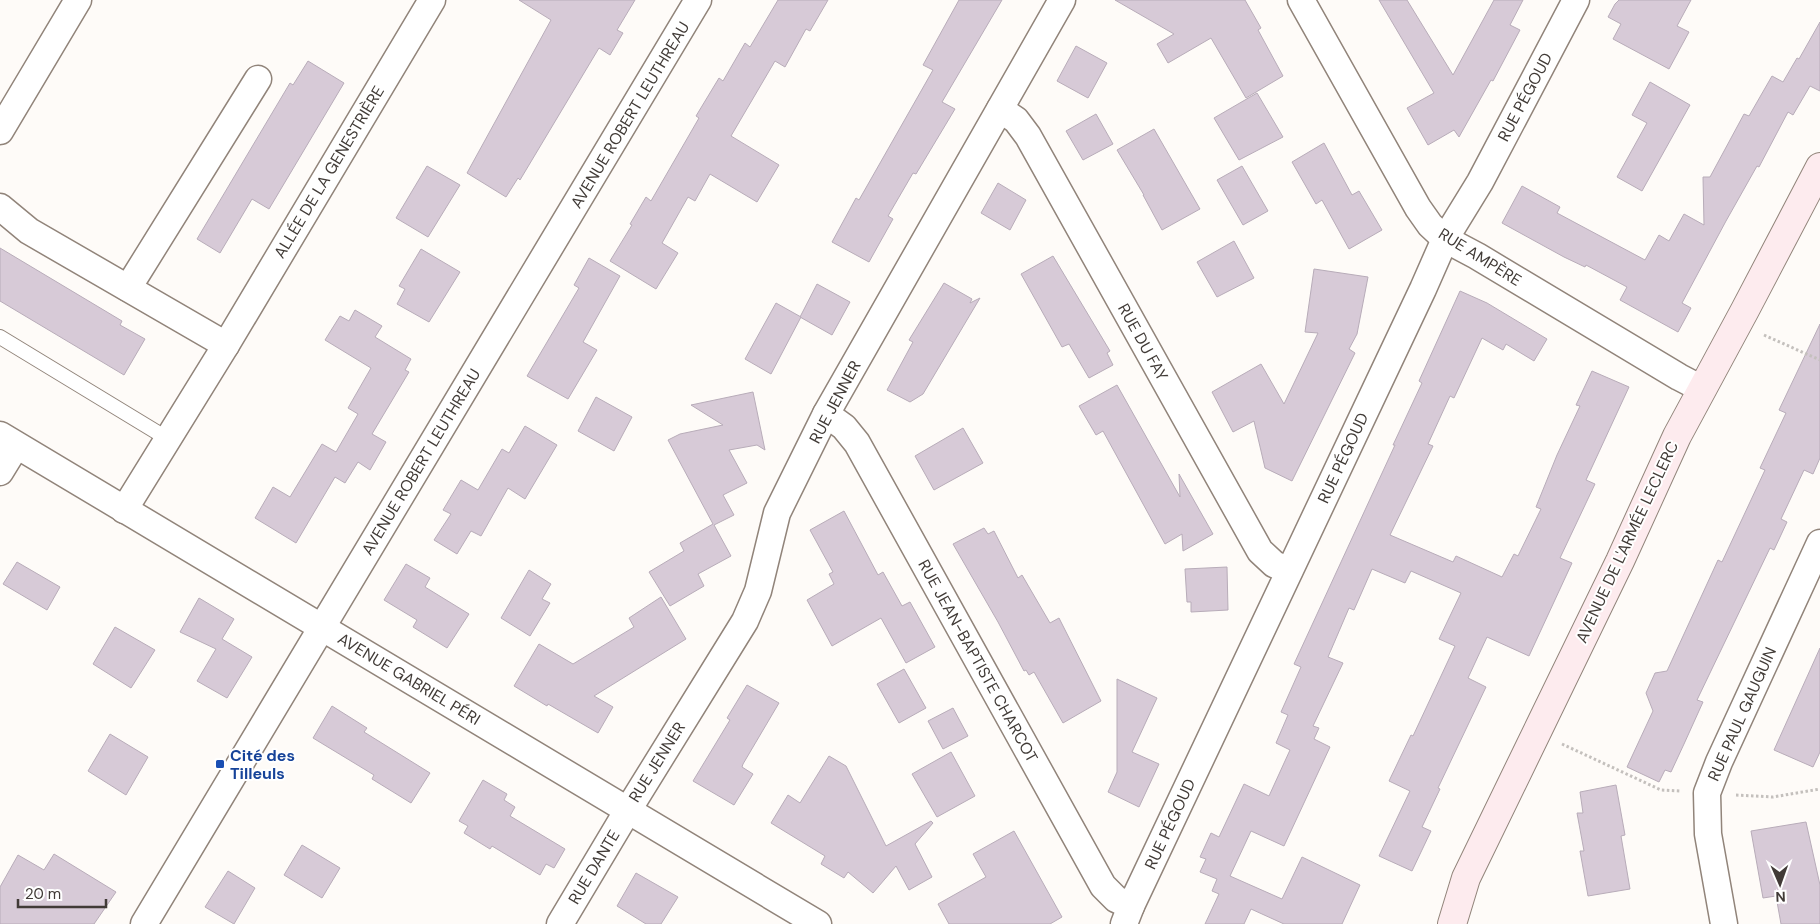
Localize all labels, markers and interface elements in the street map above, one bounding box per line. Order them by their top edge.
street label: AVENUE ROBERT LEUTHREAU [566,18,694,212]
street label: RUE PÉGOUD [1493,49,1557,145]
street label: ALLÉE DE LA GENESTRIÈRE [269,82,389,262]
street label: RUE AMPÈRE [1434,223,1526,291]
street label: RUE DU FAY [1113,300,1173,384]
street label: RUE JENNER [804,357,866,447]
street label: AVENUE ROBERT LEUTHREAU [357,365,485,559]
street label: RUE PÉGOUD [1313,409,1373,507]
street label: AVENUE DE L'ARMÉE LECLERC [1571,438,1683,646]
street label: RUE JEAN-BAPTISTE CHARCOT [913,556,1043,766]
street label: AVENUE GABRIEL PÉRI [334,628,484,730]
street label: RUE PAUL GAUGUIN [1703,644,1781,784]
street label: RUE JENNER [624,718,690,806]
place label: Cité des Tilleuls [230,745,295,784]
marker: Cité des Tilleuls [214,758,226,770]
street label: RUE PÉGOUD [1140,775,1200,873]
street label: RUE DANTE [564,826,624,908]
north arrow [1755,859,1805,909]
scale bar [18,876,105,908]
text: 20 m [25,884,61,904]
text: N [1775,888,1786,906]

